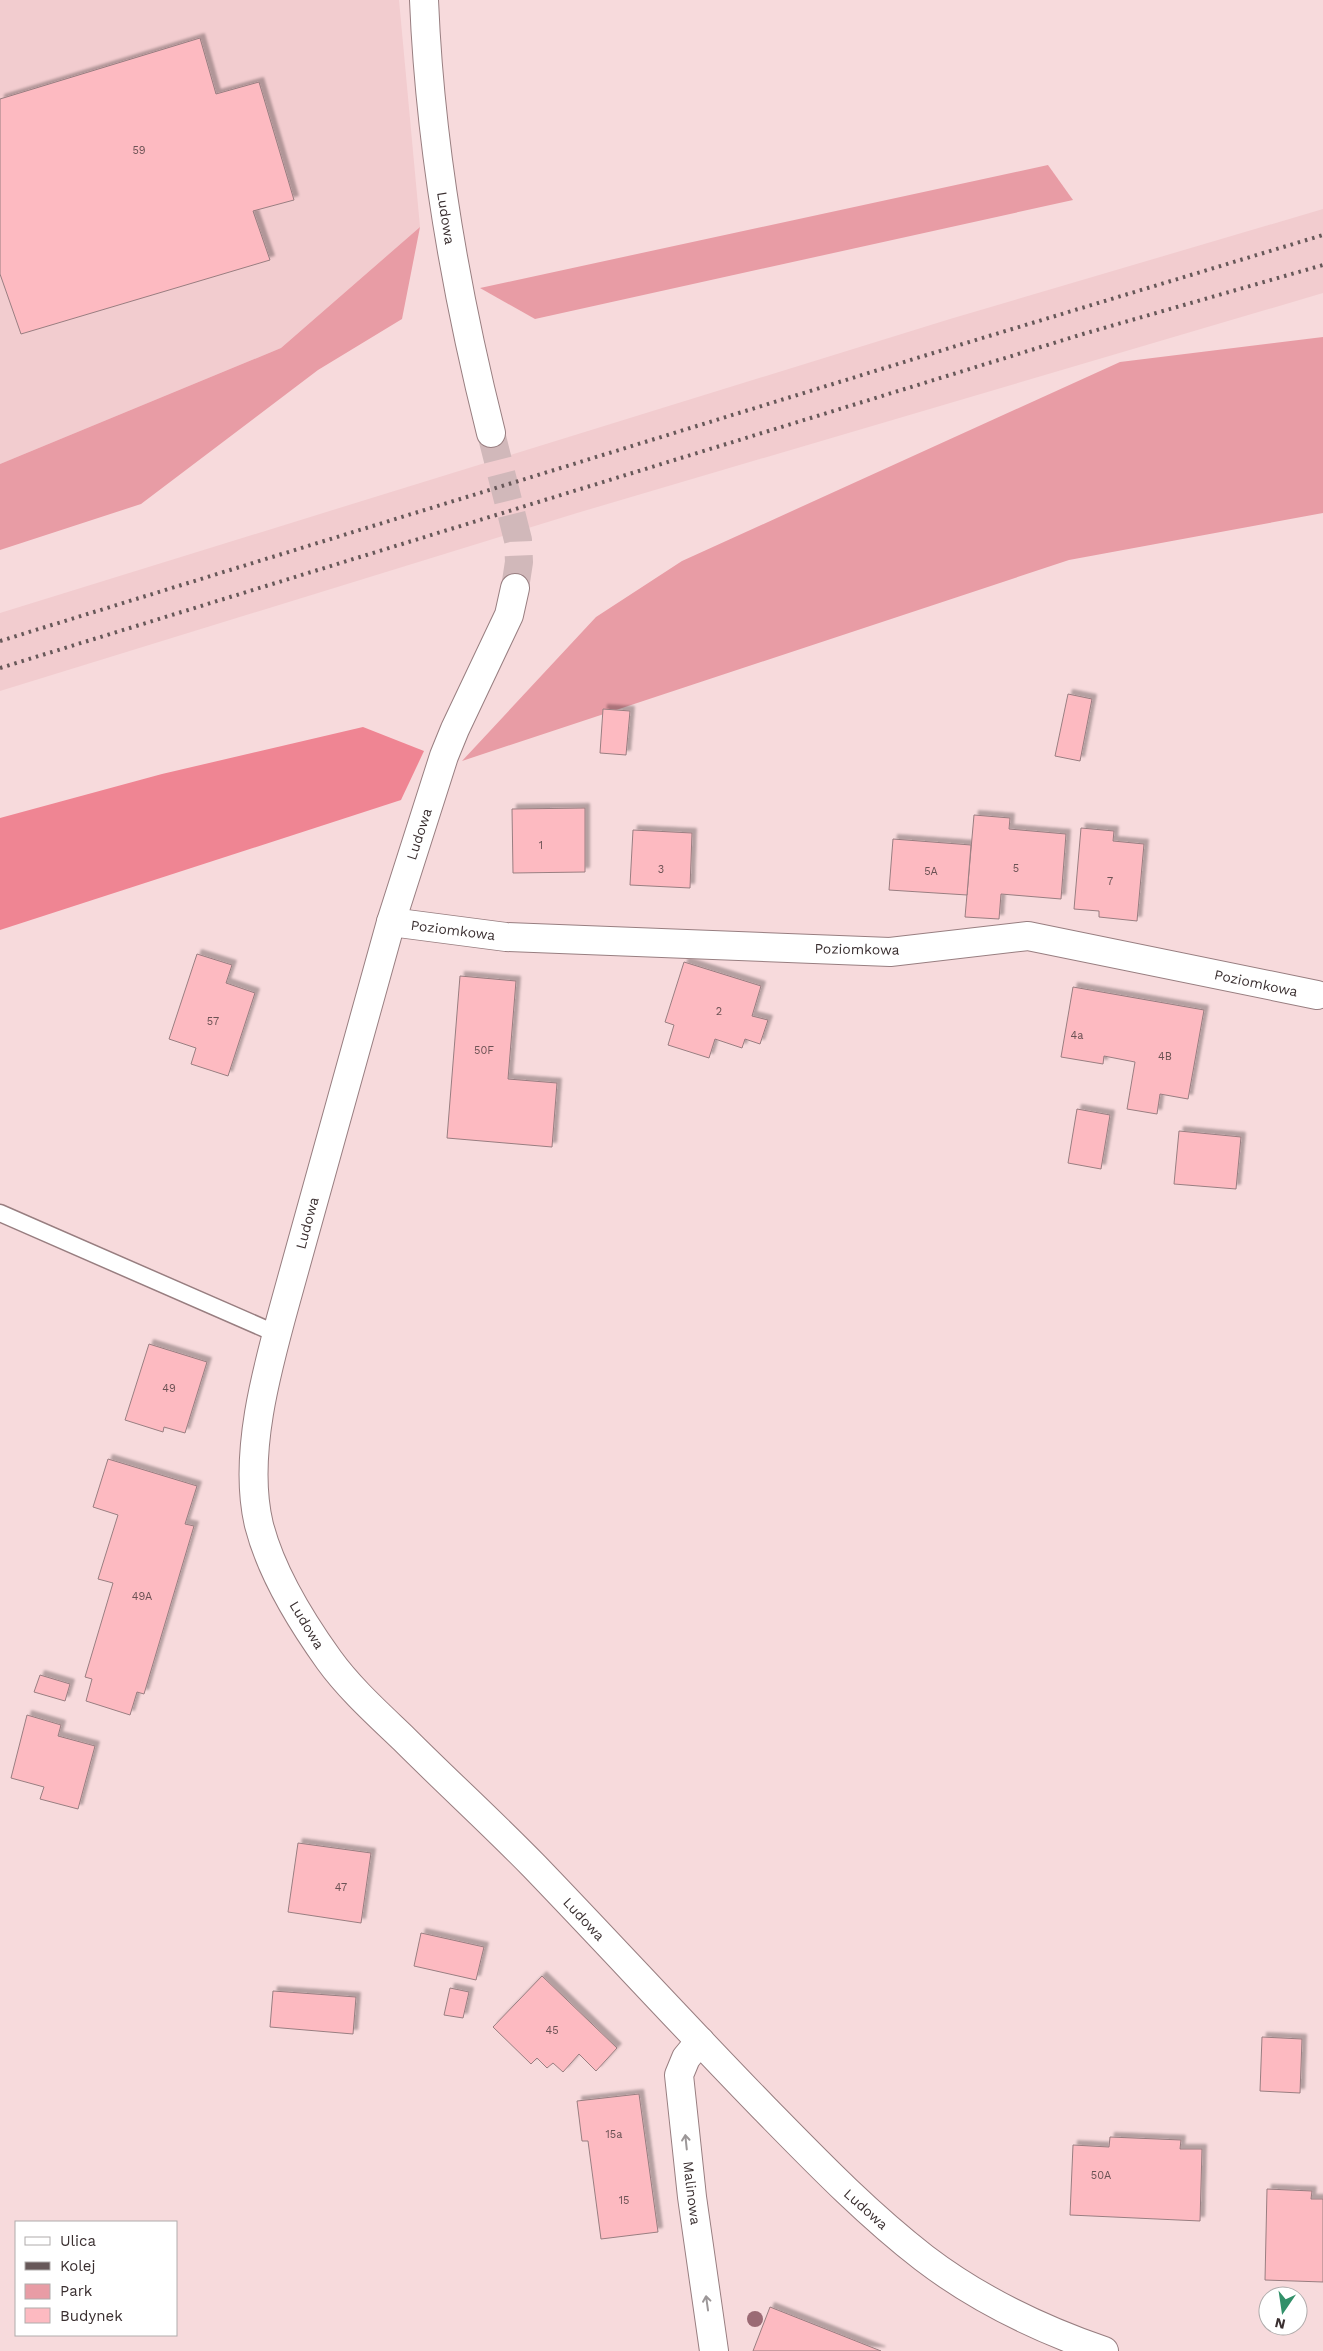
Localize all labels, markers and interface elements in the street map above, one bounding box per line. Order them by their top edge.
house number: 59 [132,144,146,157]
street label: Ludowa [434,190,458,246]
street label: Ludowa [403,806,435,862]
house number: 1 [539,839,543,852]
house number: 5 [1013,862,1019,875]
house number: 3 [658,863,664,876]
house number: 5A [924,865,938,878]
house number: 7 [1107,875,1113,888]
street label: Poziomkowa [410,917,496,943]
street label: Poziomkowa [814,940,900,958]
street label: Poziomkowa [1213,966,1299,1000]
house number: 2 [716,1005,722,1018]
house number: 57 [207,1015,219,1028]
house number: 4a [1071,1029,1083,1042]
house number: 50F [474,1044,494,1057]
house number: 4B [1158,1050,1172,1063]
street label: Ludowa [292,1195,322,1251]
house number: 49 [162,1382,176,1395]
house number: 49A [132,1590,152,1603]
street label: Ludowa [286,1598,328,1652]
house number: 47 [335,1881,347,1894]
street label: Ludowa [560,1894,608,1944]
house number: 45 [545,2024,559,2037]
house number: 15a [606,2128,622,2141]
one-way arrow [681,2134,691,2150]
street label: Malinowa [680,2160,704,2226]
house number: 50A [1091,2169,1111,2182]
street label: Ludowa [841,2185,891,2233]
house number: 15 [619,2194,629,2207]
legend [15,2221,178,2336]
text: Ulica [60,2232,97,2250]
text: Kolej [60,2257,95,2275]
text: Park [60,2282,93,2300]
north arrow [1258,2286,1308,2336]
one-way arrow [702,2295,712,2311]
text: Budynek [60,2307,123,2325]
text: N [1273,2315,1287,2333]

